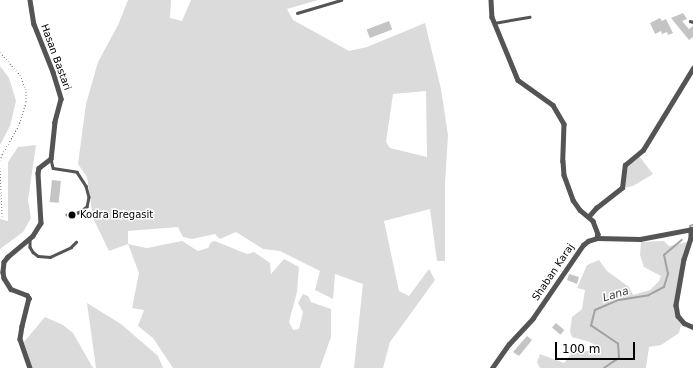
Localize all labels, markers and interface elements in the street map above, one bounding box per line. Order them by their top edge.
street label: Hasan Bastari [38,22,74,92]
place label: Kodra Bregasit [80,209,153,221]
marker: Kodra Bregasit [67,210,77,220]
street label: Shaban Karaj [529,241,577,303]
water label: Lana [601,285,631,305]
scale bar [557,334,637,360]
text: 100 m [562,342,600,356]

